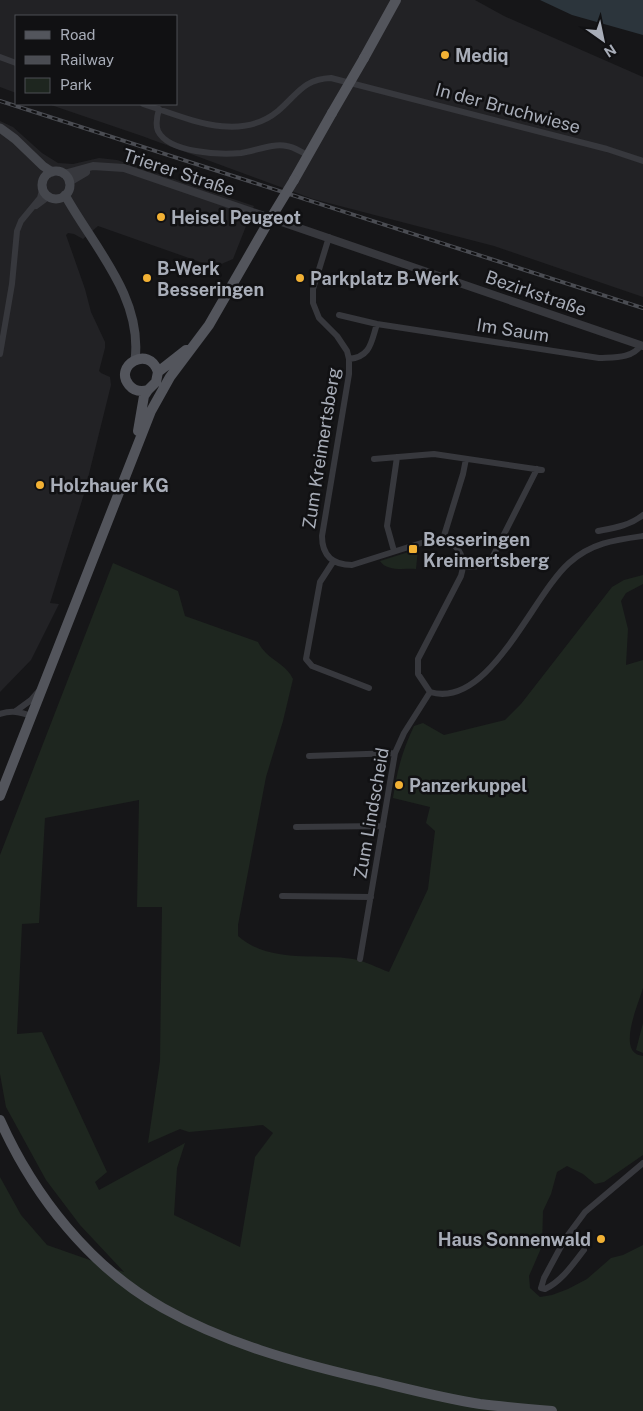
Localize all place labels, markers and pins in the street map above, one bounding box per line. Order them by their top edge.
place label: Mediq [455,45,508,66]
marker: Mediq [439,49,451,61]
place label: Heisel Peugeot [171,207,301,228]
marker: Heisel Peugeot [155,211,167,223]
place label: B-Werk Besseringen [157,258,264,300]
place label: Parkplatz B-Werk [310,268,460,289]
marker: B-Werk Besseringen [141,272,153,284]
marker: Parkplatz B-Werk [294,272,306,284]
place label: Holzhauer KG [50,475,169,496]
marker: Holzhauer KG [34,479,46,491]
place label: Besseringen Kreimertsberg [423,529,549,571]
marker: Besseringen Kreimertsberg [407,543,419,555]
place label: Panzerkuppel [409,775,527,796]
marker: Panzerkuppel [393,779,405,791]
place label: Haus Sonnenwald [438,1229,591,1250]
marker: Haus Sonnenwald [595,1233,607,1245]

